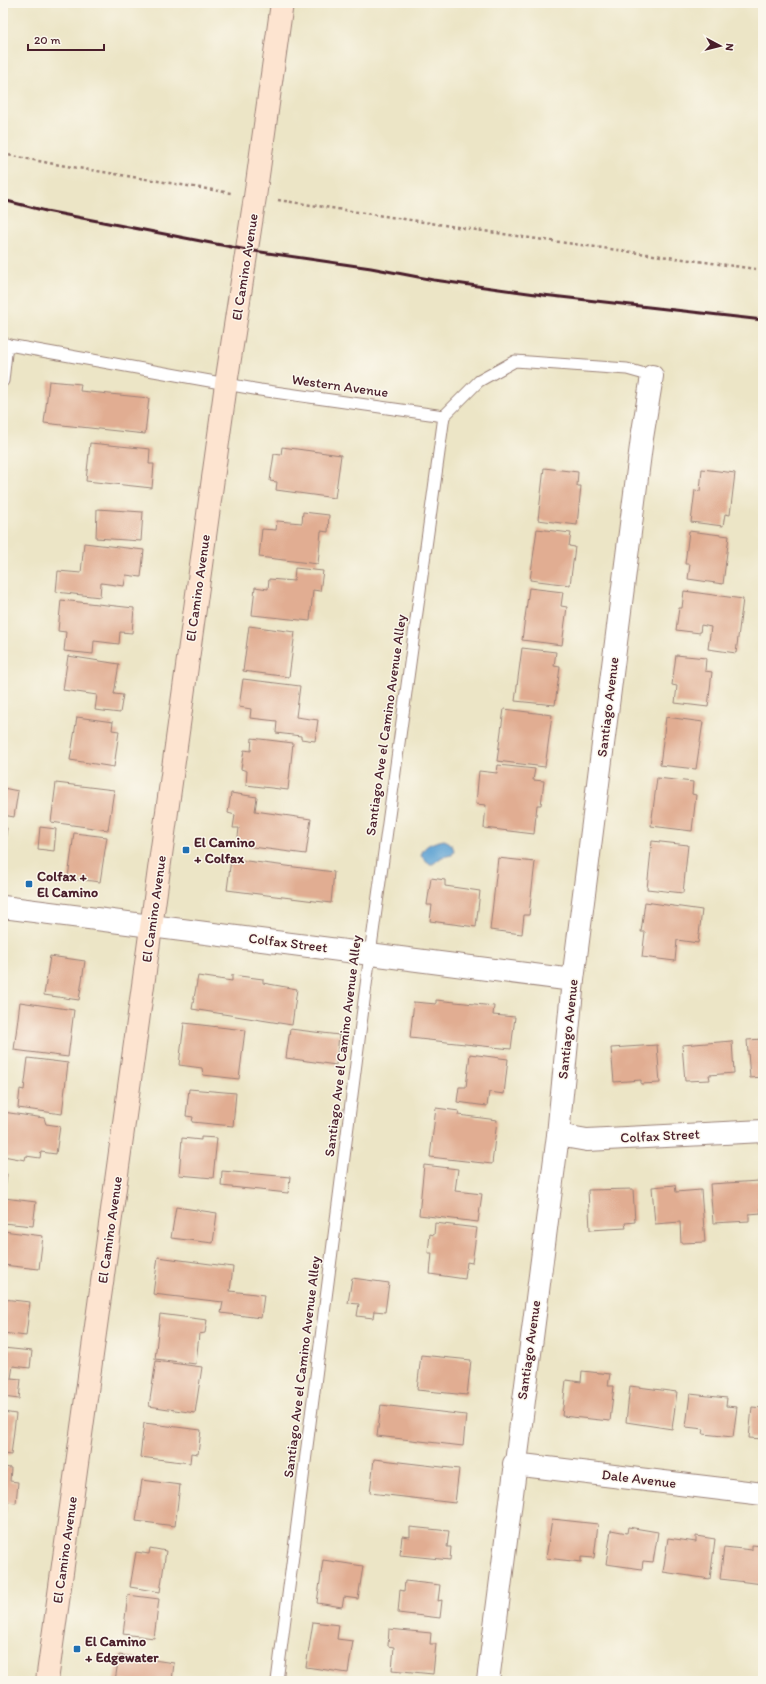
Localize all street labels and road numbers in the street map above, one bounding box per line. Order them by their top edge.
street label: El Camino Avenue [228,212,262,322]
street label: Western Avenue [291,371,390,401]
street label: El Camino Avenue [182,533,214,643]
street label: Santiago Ave el Camino Avenue Alley [362,613,410,837]
street label: Santiago Avenue [593,656,623,758]
street label: El Camino Avenue [138,854,170,964]
street label: Colfax Street [248,930,328,956]
street label: Santiago Ave el Camino Avenue Alley [321,934,365,1158]
street label: Santiago Avenue [554,978,582,1080]
street label: Colfax Street [620,1125,700,1147]
street label: El Camino Avenue [94,1175,126,1285]
street label: Santiago Ave el Camino Avenue Alley [280,1255,324,1479]
street label: Santiago Avenue [514,1299,544,1401]
street label: Dale Avenue [601,1466,678,1492]
street label: El Camino Avenue [49,1495,81,1605]

